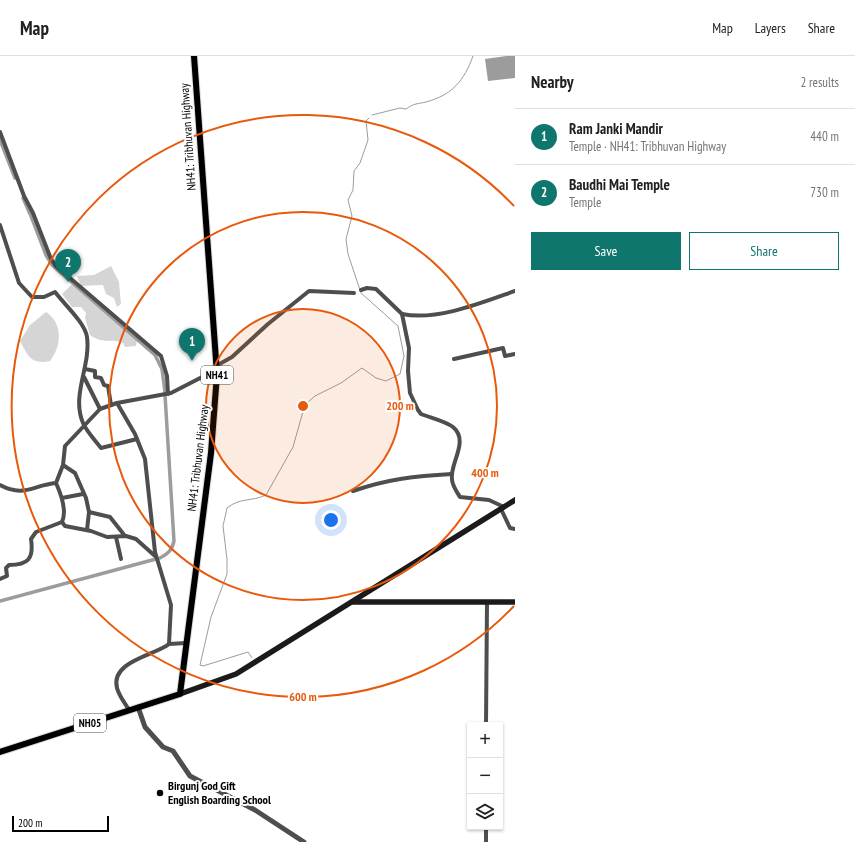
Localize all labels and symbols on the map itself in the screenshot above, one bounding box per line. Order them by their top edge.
street label: NH41: Tribhuvan Highway [176,82,199,191]
pin: 2 [55,249,81,282]
pin: 1 [179,328,205,361]
road number: NH41 [201,366,233,384]
text: 200 m [386,398,414,413]
centre of rings [296,399,310,413]
street label: NH41: Tribhuvan Highway [184,403,212,512]
text: 400 m [471,465,499,480]
your location [321,510,341,530]
text: 600 m [289,689,317,704]
road number: NH05 [74,714,106,732]
place label: Birgunj God Gift English Boarding School [168,778,271,807]
marker: Birgunj God Gift English Boarding School [155,788,165,798]
scale bar [12,814,109,833]

